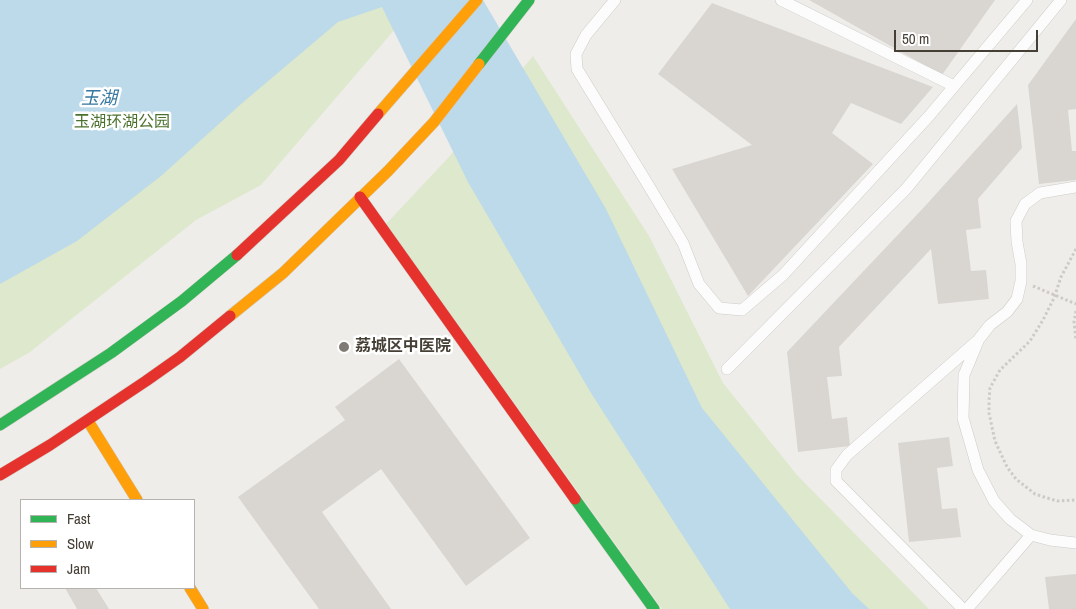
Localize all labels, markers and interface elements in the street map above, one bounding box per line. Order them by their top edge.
scale bar [896,20,1040,52]
text: 50 m [902,28,929,49]
water label: 玉湖 [81,88,117,110]
park label: 玉湖环湖公园 [74,113,170,133]
place label: 荔城区中医院 [355,337,451,357]
marker: 荔城区中医院 [337,340,351,354]
legend [20,499,195,589]
text: Fast [67,508,90,529]
text: Slow [67,533,94,554]
text: Jam [67,558,90,579]

